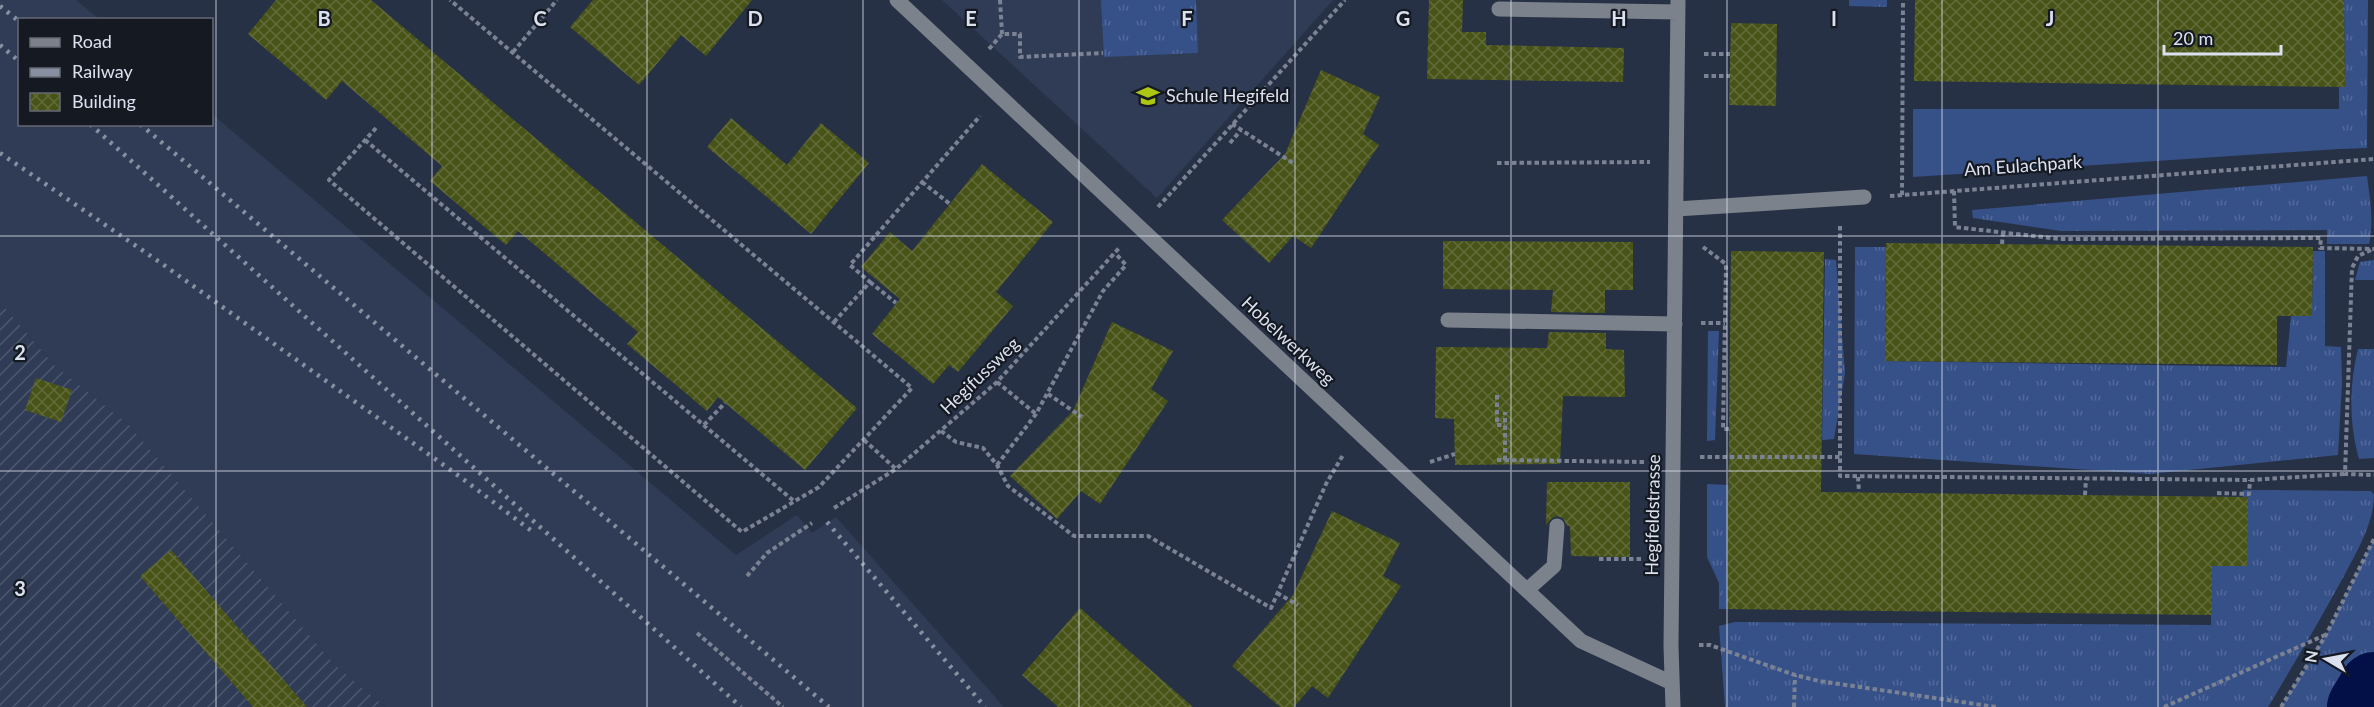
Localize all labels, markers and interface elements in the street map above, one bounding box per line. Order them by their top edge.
text: B [317,6,331,30]
text: C [533,6,547,30]
text: D [747,6,763,30]
text: E [965,6,977,30]
text: F [1181,6,1193,30]
text: G [1396,6,1410,30]
text: H [1611,6,1627,30]
text: I [1831,6,1837,30]
text: J [2046,6,2054,30]
legend [18,18,213,126]
scale bar [2164,18,2281,56]
text: 20 m [2173,27,2213,49]
text: Road [72,30,112,52]
text: Railway [72,60,133,82]
school or university icon: Schule Hegifeld [1135,83,1161,109]
place label: Schule Hegifeld [1166,84,1289,106]
text: Building [72,90,136,112]
street label: Am Eulachpark [1963,150,2083,180]
street label: Hobelwerkweg [1237,291,1340,389]
street label: Hegifussweg [935,332,1023,418]
text: 2 [14,340,26,364]
street label: Hegifeldstrasse [1640,454,1664,576]
text: 3 [14,576,26,600]
north arrow [2296,629,2356,689]
text: N [2300,649,2321,664]

